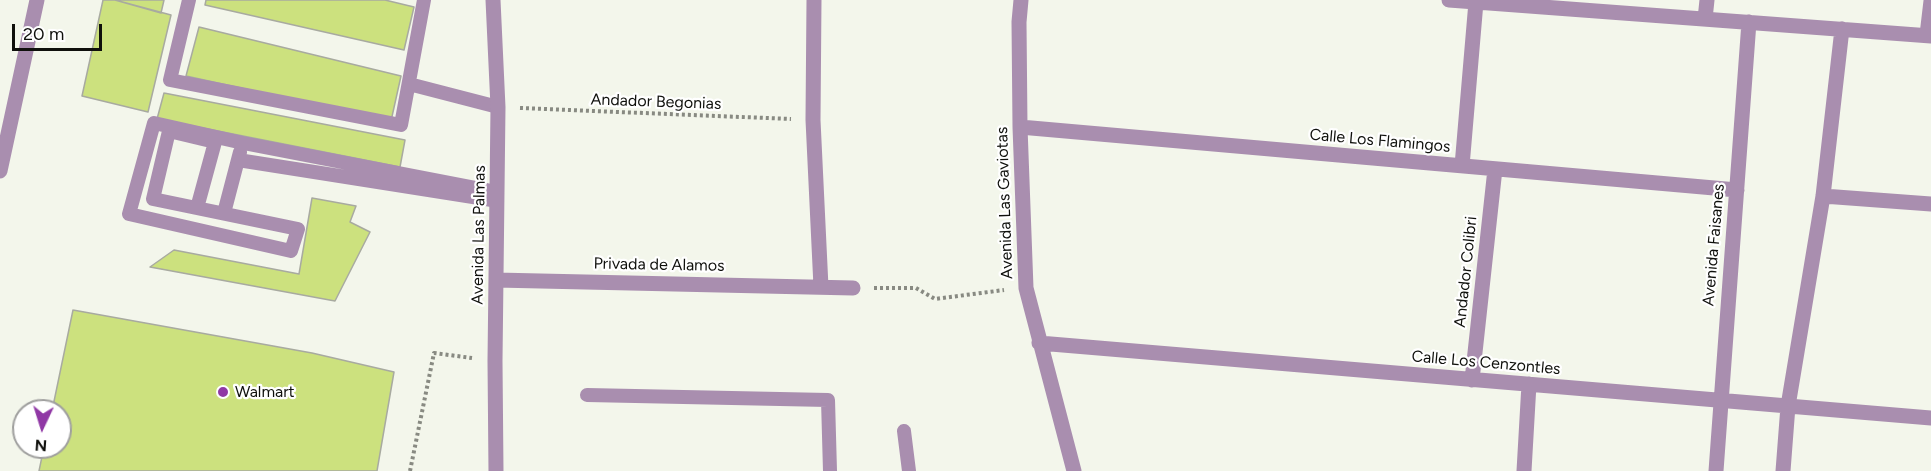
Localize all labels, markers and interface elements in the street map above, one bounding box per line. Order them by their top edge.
scale bar [15,12,105,50]
text: 20 m [23,23,64,45]
street label: Andador Begonias [590,90,722,114]
street label: Calle Los Flamingos [1309,125,1451,157]
street label: Avenida Las Gaviotas [993,126,1017,280]
street label: Avenida Las Palmas [468,165,490,305]
street label: Avenida Faisanes [1699,183,1729,307]
street label: Andador Colibri [1451,215,1481,329]
street label: Privada de Alamos [593,254,725,276]
street label: Calle Los Cenzontles [1411,347,1561,379]
place label: Walmart [235,382,295,402]
marker: Walmart [216,385,230,399]
north arrow [12,399,72,459]
text: N [34,436,48,455]

